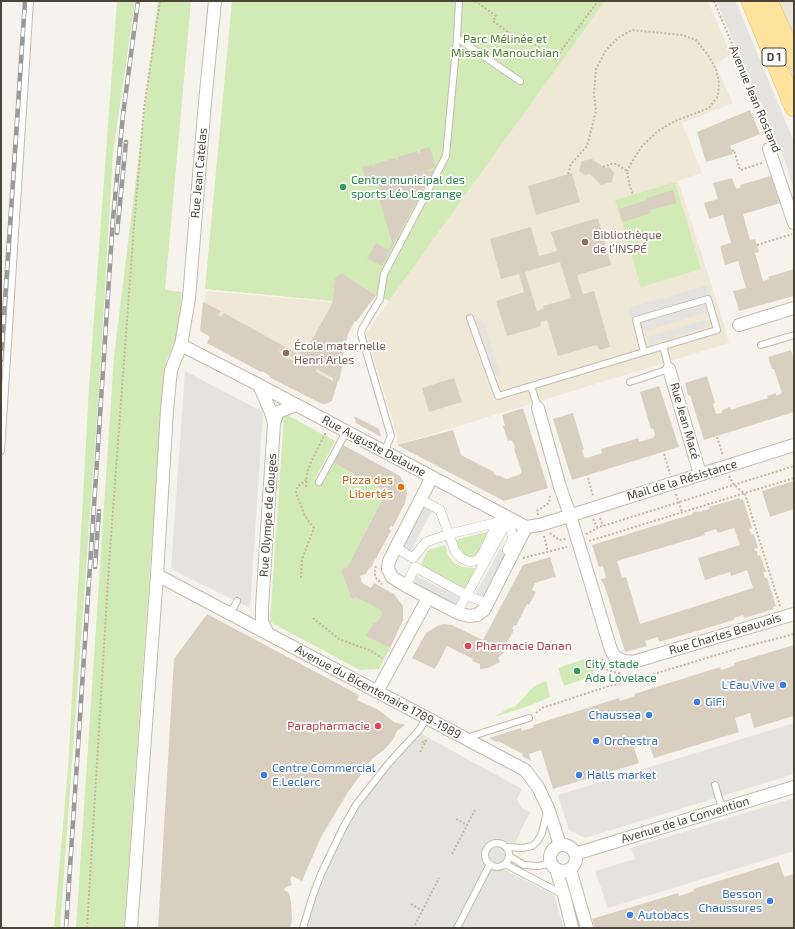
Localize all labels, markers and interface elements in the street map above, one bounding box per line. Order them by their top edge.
park label: Parc Mélinée et Missak Manouchian [451,32,559,60]
street label: Avenue Jean Rostand [726,43,784,155]
road number: D 1 [762,48,786,66]
street label: Rue Jean Catelas [188,127,210,219]
place label: Centre municipal des sports Léo Lagrange [351,173,465,201]
marker: Centre municipal des sports Léo Lagrange [338,182,348,192]
place label: Bibliothèque de l’INSPÉ [593,228,662,256]
marker: Bibliothèque de l’INSPÉ [580,237,590,247]
place label: École maternelle Henri Arles [294,339,386,367]
marker: École maternelle Henri Arles [281,348,291,358]
street label: Rue Jean Macé [667,381,703,461]
street label: Rue Auguste Delaune [319,412,429,480]
street label: Rue Olympe de Gouges [256,453,280,577]
street label: Mail de la Résistance [625,456,739,504]
place label: Pizza des Libertés [342,473,393,501]
marker: Pizza des Libertés [396,482,406,492]
street label: Rue Charles Beauvais [667,610,783,658]
place label: Pharmacie Danan [476,639,572,653]
marker: Pharmacie Danan [463,641,473,651]
street label: Avenue du Bicentenaire 1789-1989 [292,642,464,742]
place label: City stade Ada Lovelace [585,657,657,685]
marker: City stade Ada Lovelace [572,666,582,676]
place label: L'Eau Vive [722,678,775,692]
marker: L'Eau Vive [778,680,788,690]
place label: GiFi [705,695,725,709]
marker: GiFi [692,697,702,707]
place label: Chaussea [589,708,641,722]
marker: Chaussea [644,710,654,720]
place label: Parapharmacie [287,719,370,733]
marker: Parapharmacie [373,721,383,731]
place label: Orchestra [604,734,658,748]
marker: Orchestra [591,736,601,746]
place label: Centre Commercial E.Leclerc [272,761,375,789]
place label: Halls market [587,768,656,782]
marker: Centre Commercial E.Leclerc [259,770,269,780]
marker: Halls market [574,770,584,780]
street label: Avenue de la Convention [619,794,751,846]
place label: Besson Chaussures [699,887,762,915]
marker: Besson Chaussures [765,896,775,906]
place label: Autobacs [638,908,689,922]
marker: Autobacs [625,910,635,920]

